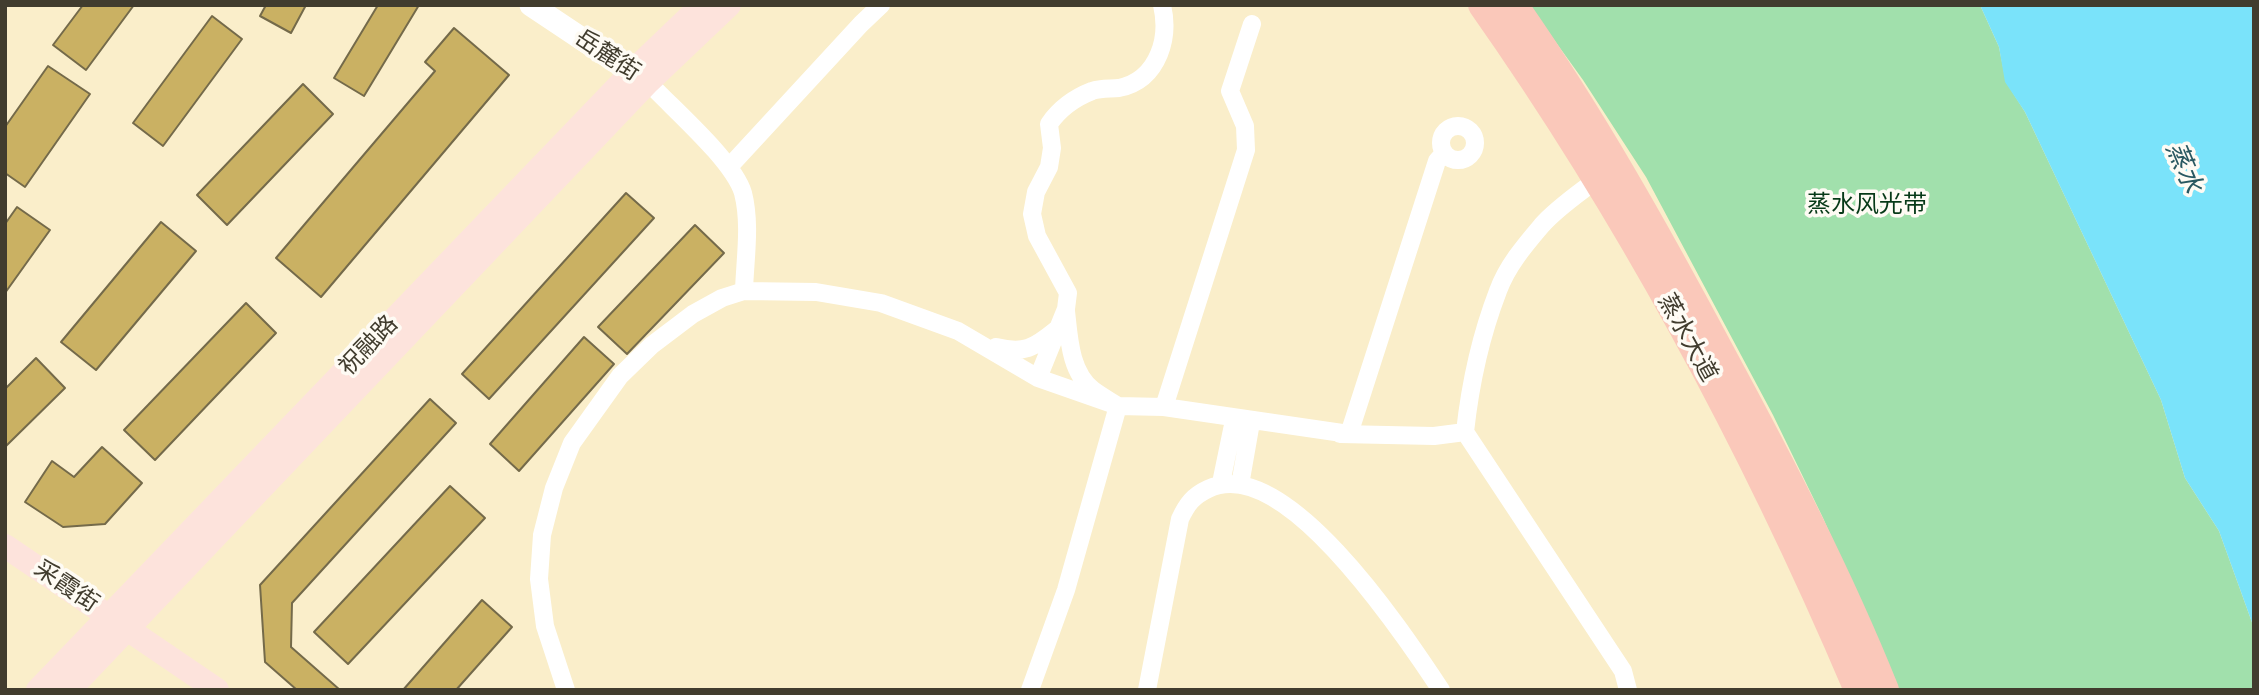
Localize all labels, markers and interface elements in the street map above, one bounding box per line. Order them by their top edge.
street label: 岳麓街 [569,24,645,88]
water label: 蒸水 [2158,138,2208,198]
park label: 蒸水风光带 [1807,191,1927,219]
street label: 蒸水大道 [1651,289,1723,387]
street label: 祝融路 [334,310,404,382]
street label: 采霞街 [28,555,104,619]

